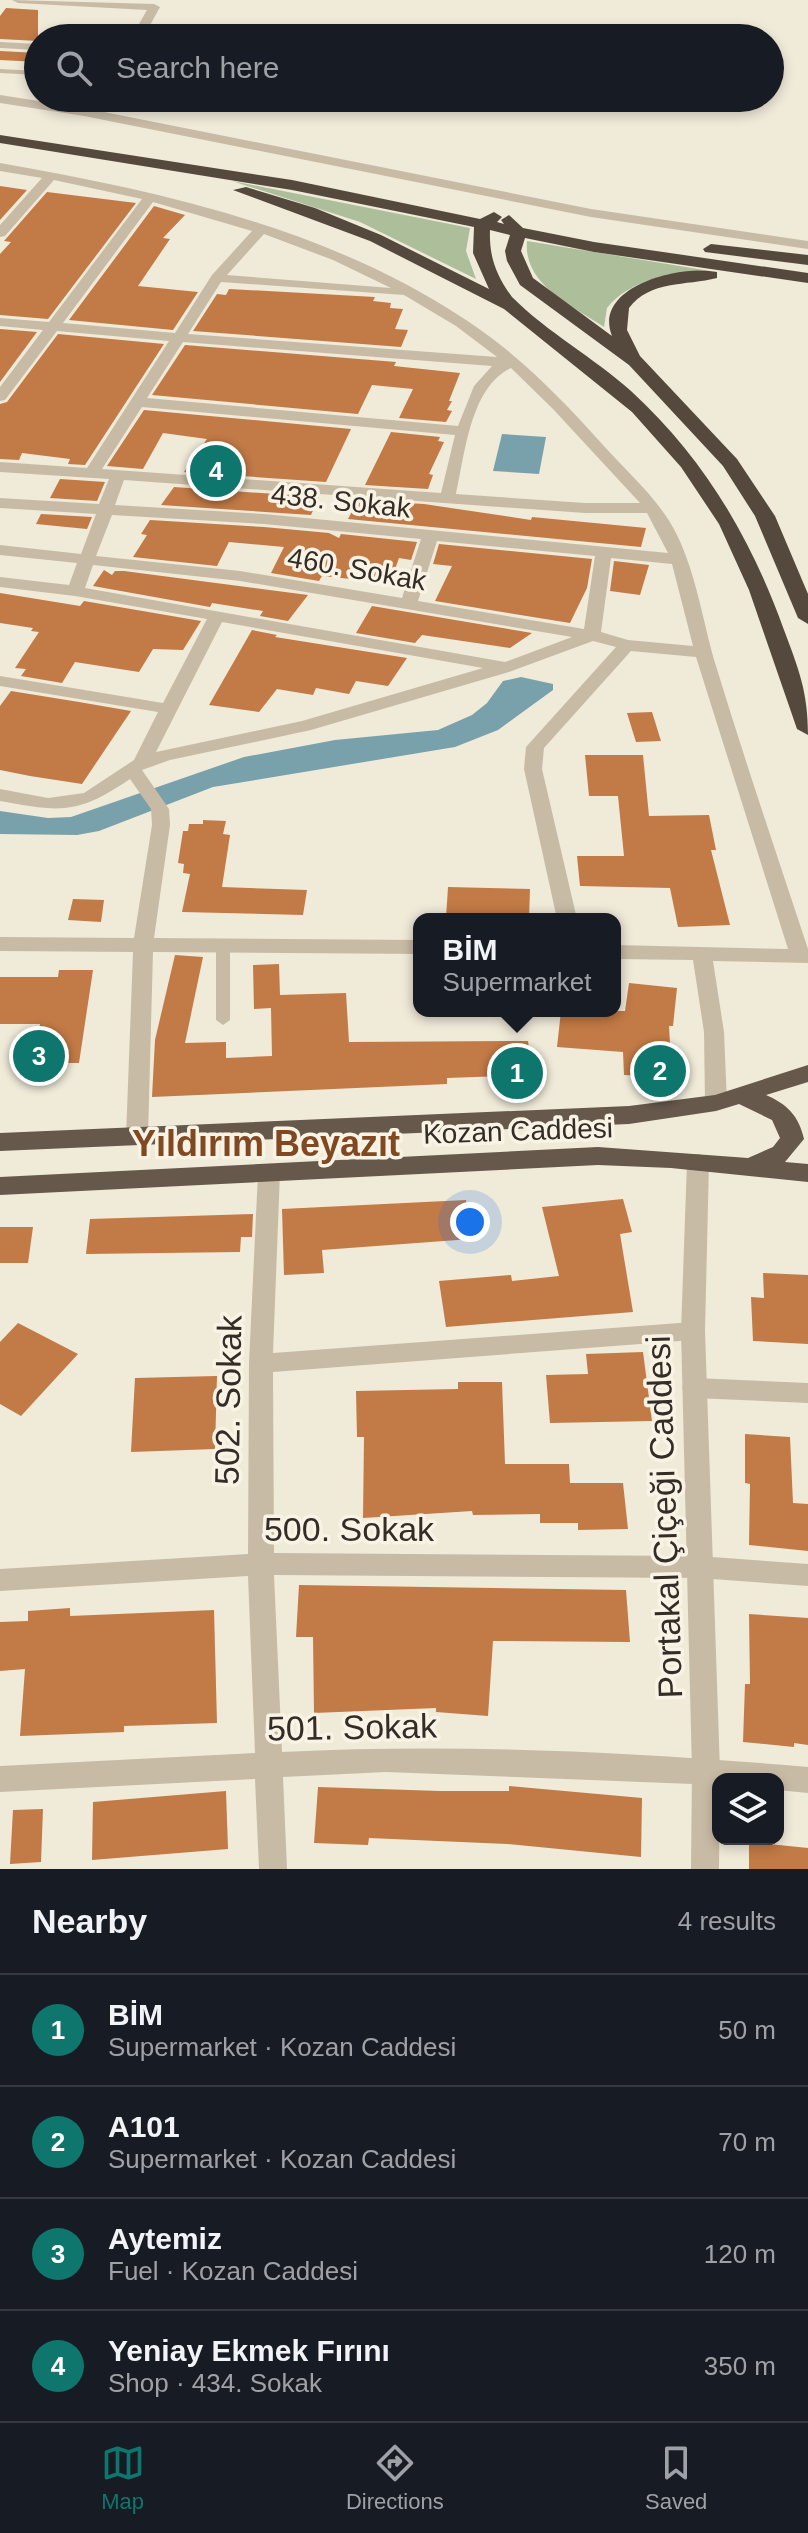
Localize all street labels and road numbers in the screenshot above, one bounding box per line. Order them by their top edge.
street label: 438. Sokak [270,478,413,524]
street label: 460. Sokak [285,542,430,597]
street label: Kozan Caddesi [423,1112,613,1150]
street label: 502. Sokak [208,1314,248,1485]
street label: Portakal Çiçeği Caddesi [639,1335,689,1699]
street label: 500. Sokak [264,1510,435,1548]
street label: 501. Sokak [267,1707,438,1747]

